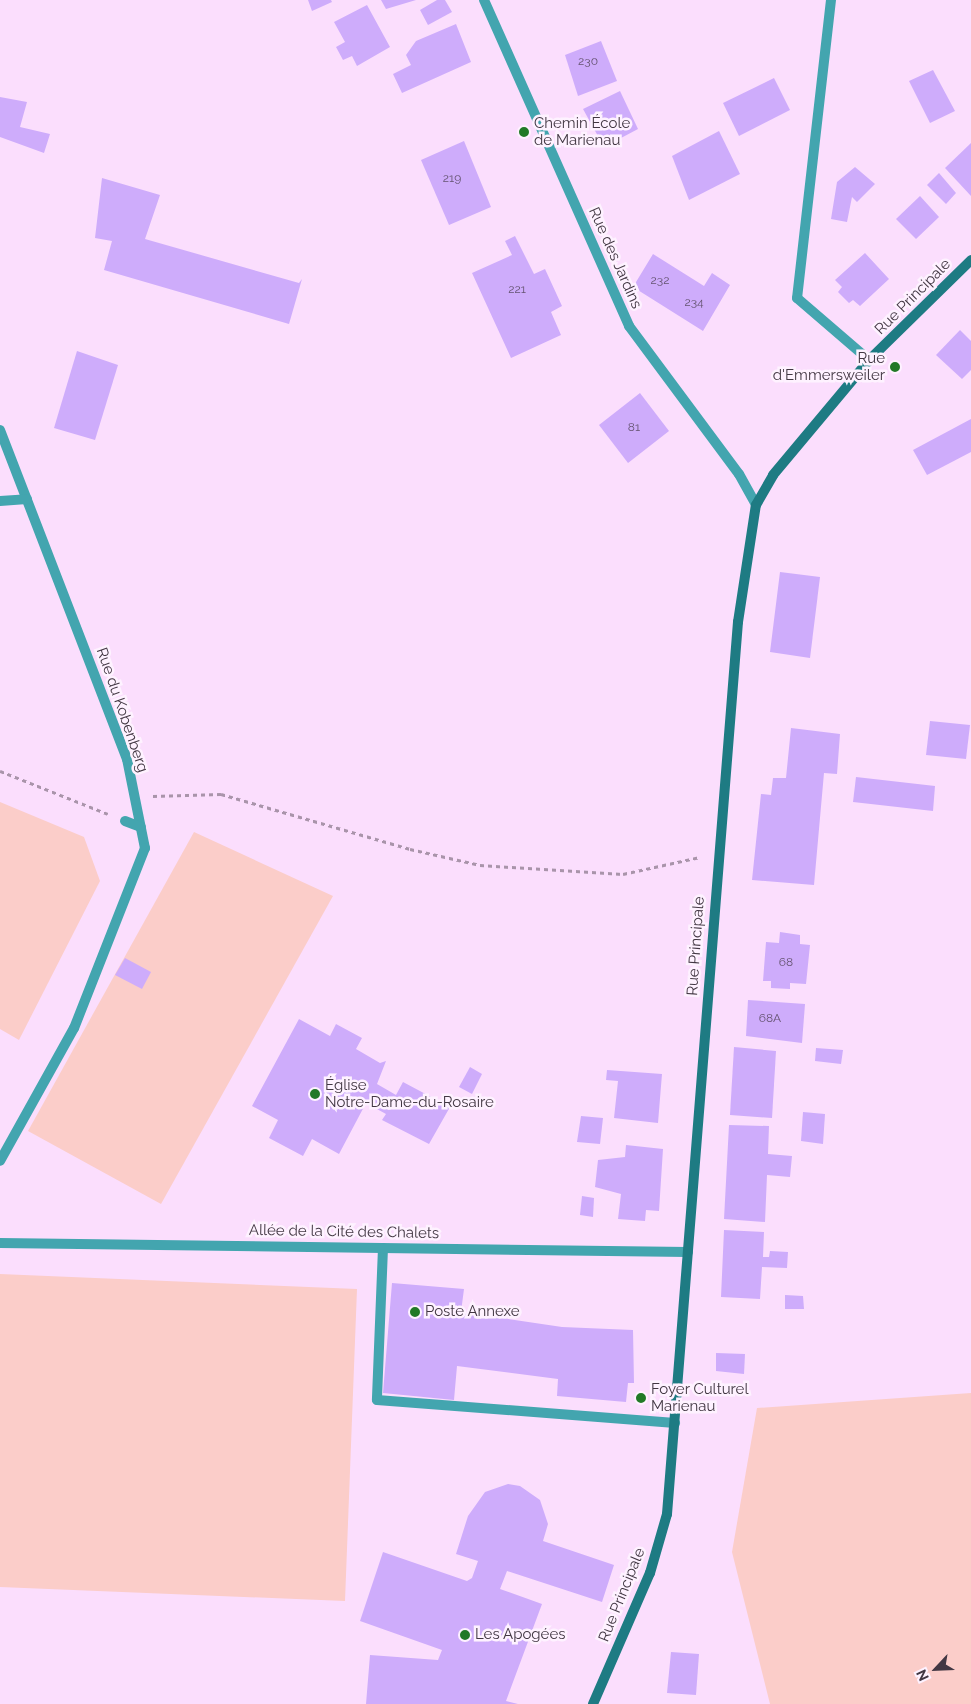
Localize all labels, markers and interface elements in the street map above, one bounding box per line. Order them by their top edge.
house number: 230 [578,55,598,69]
place label: Chemin École de Marienau [534,114,630,149]
marker: Chemin École de Marienau [518,126,530,138]
house number: 219 [443,172,461,186]
street label: Rue des Jardins [585,204,645,312]
street label: Rue Principale [871,255,955,339]
house number: 232 [651,274,669,288]
house number: 221 [508,283,526,297]
house number: 234 [684,296,704,310]
place label: Rue d'Emmersweiler [773,349,885,384]
marker: Rue d'Emmersweiler [889,361,901,373]
house number: 81 [628,421,640,435]
street label: Rue du Kobenberg [92,645,152,775]
street label: Rue Principale [684,896,708,996]
house number: 68 [779,956,793,970]
house number: 68A [759,1012,781,1026]
place label: Église Notre-Dame-du-Rosaire [325,1076,494,1111]
marker: Église Notre-Dame-du-Rosaire [309,1088,321,1100]
street label: Allée de la Cité des Chalets [249,1221,439,1243]
place label: Poste Annexe [425,1303,520,1321]
marker: Poste Annexe [409,1306,421,1318]
place label: Foyer Culturel Marienau [651,1380,749,1415]
marker: Foyer Culturel Marienau [635,1392,647,1404]
street label: Rue Principale [595,1545,649,1645]
place label: Les Apogées [475,1626,566,1644]
marker: Les Apogées [459,1629,471,1641]
north arrow [911,1644,961,1694]
text: N [913,1667,932,1684]

